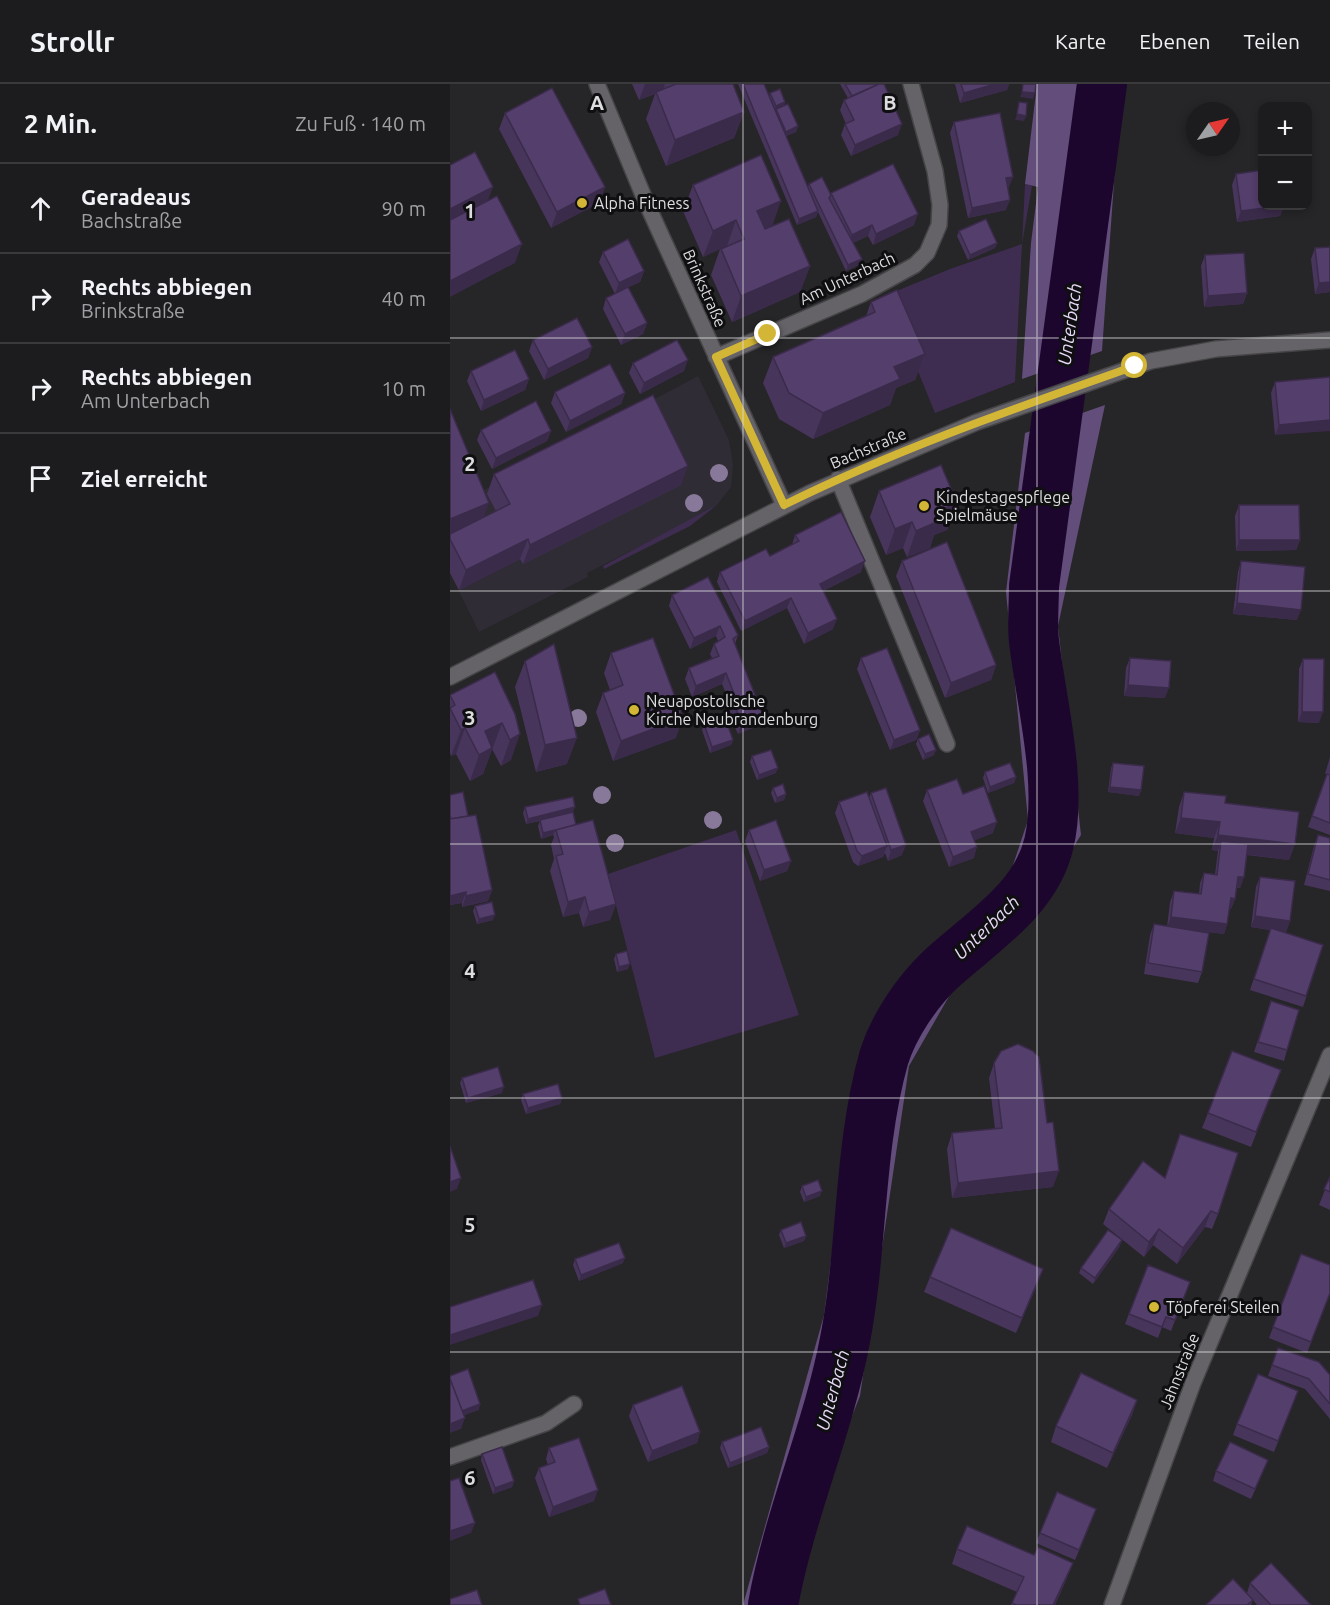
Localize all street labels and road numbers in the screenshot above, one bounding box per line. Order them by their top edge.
street label: Brinkstraße [680,246,730,330]
street label: Am Unterbach [796,248,898,308]
street label: Bachstraße [827,424,909,472]
street label: Jahnstraße [1156,1330,1202,1412]

